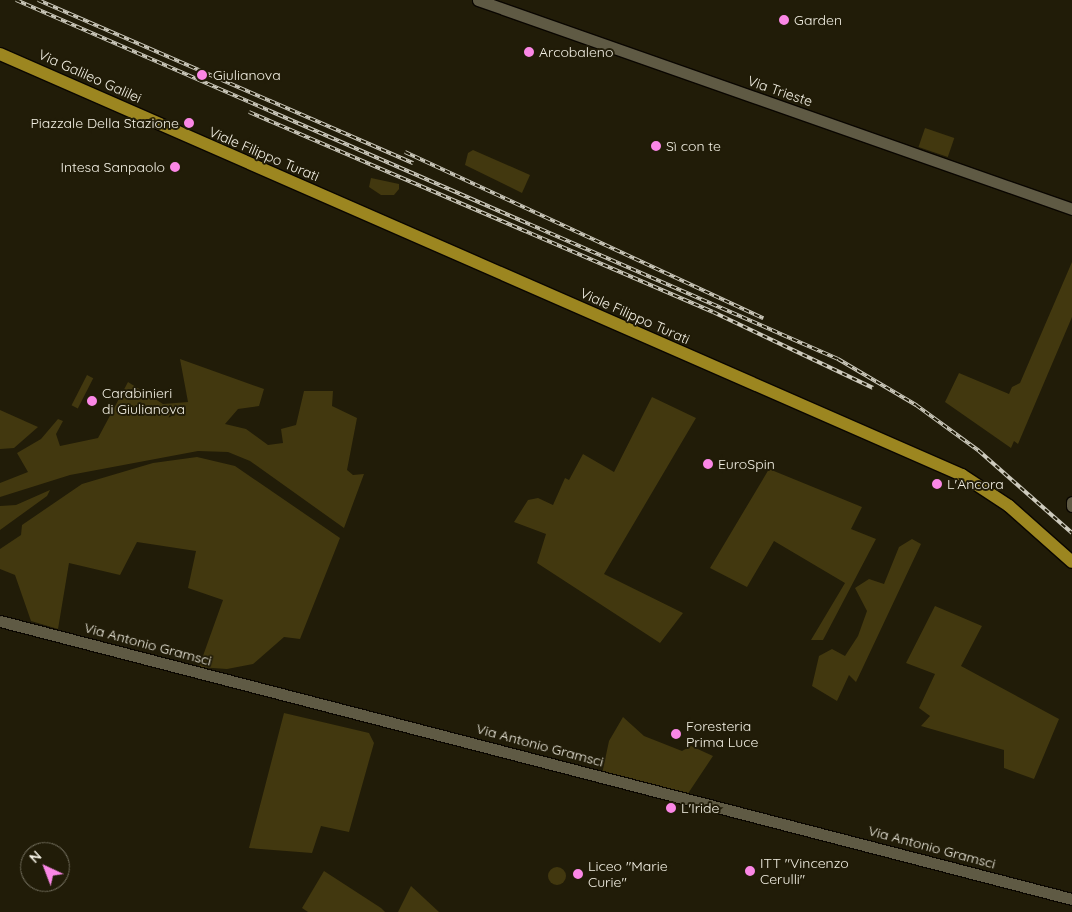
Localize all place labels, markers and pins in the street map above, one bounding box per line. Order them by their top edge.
place label: Garden [794,12,842,28]
marker: Garden [778,14,790,26]
place label: Arcobaleno [539,44,613,60]
marker: Arcobaleno [523,46,535,58]
place label: Giulianova [213,67,281,83]
marker: Giulianova [195,68,209,82]
place label: Piazzale Della Stazione [30,115,179,131]
marker: Piazzale Della Stazione [183,117,195,129]
place label: Sì con te [666,138,721,154]
marker: Sì con te [650,140,662,152]
place label: Intesa Sanpaolo [60,159,165,175]
marker: Intesa Sanpaolo [169,161,181,173]
place label: Carabinieri di Giulianova [102,385,185,418]
marker: Carabinieri di Giulianova [86,395,98,407]
place label: EuroSpin [718,456,775,472]
marker: EuroSpin [702,458,714,470]
place label: L'Ancora [947,476,1004,492]
marker: L'Ancora [931,478,943,490]
place label: Foresteria Prima Luce [686,718,758,750]
marker: Foresteria Prima Luce [670,728,682,740]
place label: L'Iride [681,800,719,816]
marker: L'Iride [665,802,677,814]
place label: ITT "Vincenzo Cerulli" [760,855,849,888]
place label: Liceo "Marie Curie" [588,858,668,890]
marker: ITT "Vincenzo Cerulli" [744,865,756,877]
marker: Liceo "Marie Curie" [572,868,584,880]

